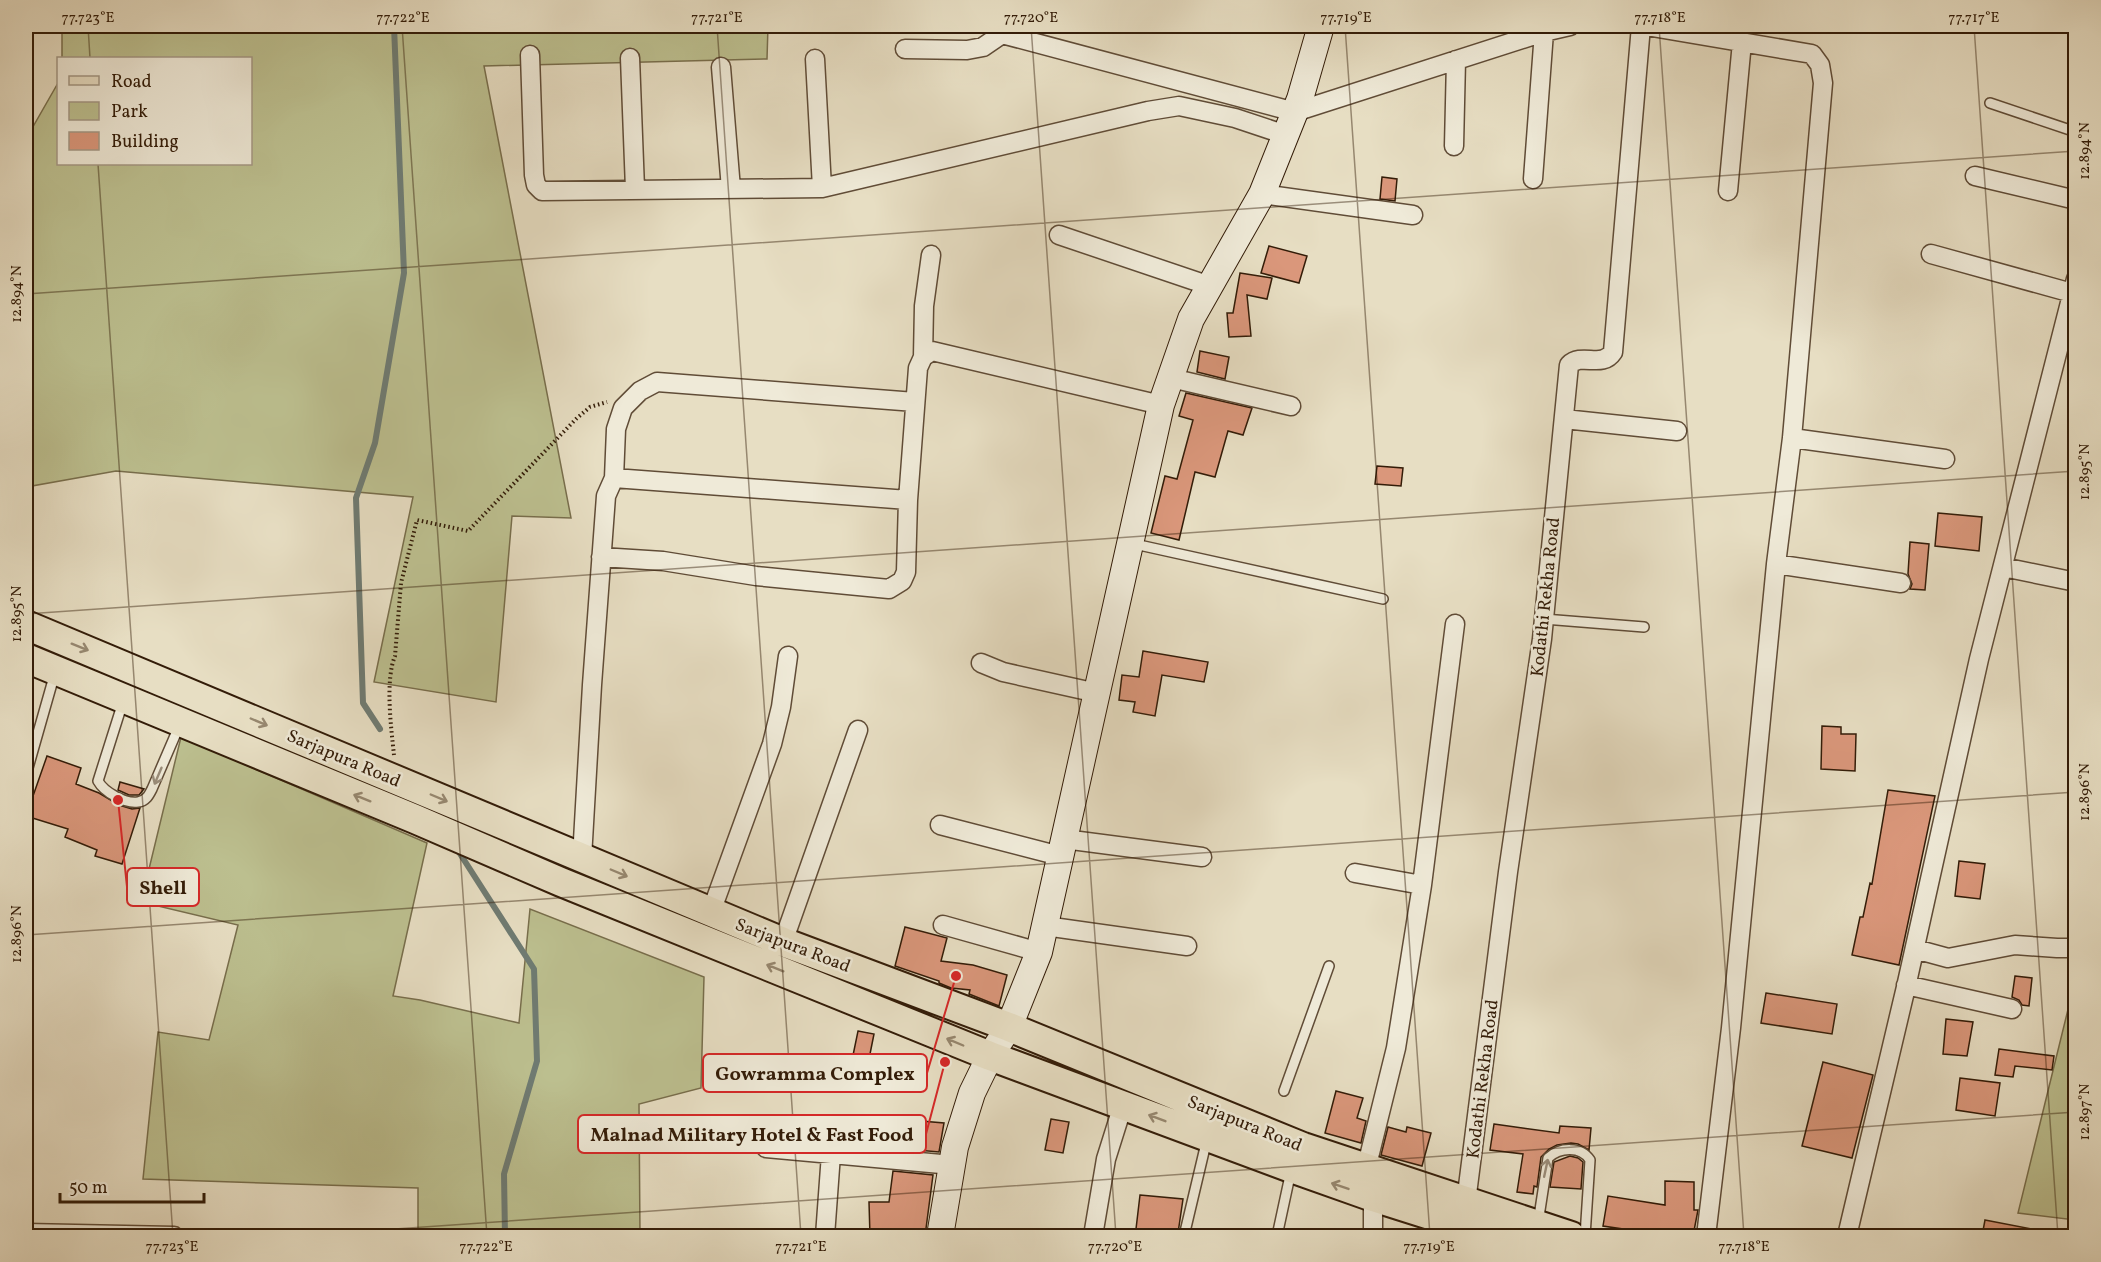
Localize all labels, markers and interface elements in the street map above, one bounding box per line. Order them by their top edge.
text: 77.723°E [61,8,115,29]
text: 77.722°E [376,8,430,29]
text: 77.721°E [691,8,743,29]
text: 77.720°E [1004,8,1058,29]
text: 77.719°E [1320,8,1372,29]
text: 77.718°E [1634,8,1686,29]
text: 77.717°E [1948,8,2000,29]
legend [57,57,252,165]
text: Road [111,70,152,95]
text: Park [111,100,148,125]
text: 12.894°N [2075,122,2096,180]
text: Building [111,130,179,155]
text: 12.894°N [7,265,28,323]
text: 12.895°N [2075,444,2096,500]
street label: Kodathi Rekha Road [1526,516,1567,678]
text: 12.895°N [7,586,28,642]
one-way arrow [70,642,88,653]
one-way arrow [250,717,268,728]
street label: Sarjapura Road [283,724,404,795]
text: 12.896°N [2075,763,2096,821]
one-way arrow [152,766,163,785]
one-way arrow [353,792,372,803]
one-way arrow [430,793,448,804]
callout: Shell [127,868,199,906]
one-way arrow [610,869,628,880]
text: Shell [139,875,187,903]
text: 12.896°N [7,905,28,963]
street label: Sarjapura Road [731,913,854,980]
one-way arrow [766,962,785,973]
street label: Kodathi Rekha Road [1461,998,1506,1160]
one-way arrow [947,1036,965,1047]
callout: Gowramma Complex [703,1054,927,1092]
text: Gowramma Complex [715,1061,915,1089]
text: 12.897°N [2075,1084,2096,1140]
street label: Sarjapura Road [1183,1090,1306,1159]
one-way arrow [1149,1112,1167,1123]
callout: Malnad Military Hotel & Fast Food [578,1115,926,1153]
text: Malnad Military Hotel & Fast Food [590,1122,914,1150]
one-way arrow [1541,1158,1553,1177]
scale bar [60,1166,204,1204]
text: 50 m [69,1176,108,1201]
one-way arrow [1331,1179,1350,1190]
text: 77.723°E [145,1237,199,1258]
text: 77.722°E [459,1237,513,1258]
text: 77.721°E [775,1237,827,1258]
text: 77.720°E [1088,1237,1142,1258]
text: 77.719°E [1403,1237,1455,1258]
text: 77.718°E [1718,1237,1770,1258]

